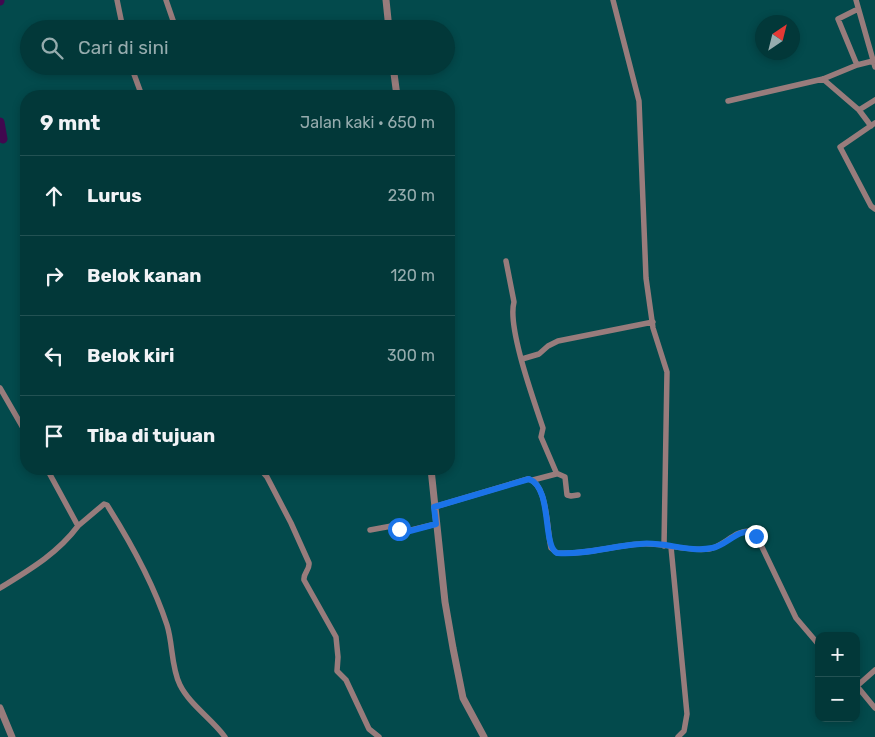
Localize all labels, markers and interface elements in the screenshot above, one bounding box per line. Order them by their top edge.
north arrow [755,15,800,60]
search box [20,20,455,75]
icon: search [38,34,66,62]
text: Cari di sini [78,36,169,59]
text: 9 mnt [40,110,100,135]
text: Jalan kaki · 650 m [300,113,435,132]
icon: ahead [40,182,68,210]
text: Lurus [87,184,142,207]
text: 230 m [388,186,435,205]
icon: right [40,262,68,290]
text: Belok kanan [87,264,202,287]
text: 120 m [390,266,435,285]
icon: left [40,342,68,370]
text: Belok kiri [87,344,174,367]
text: 300 m [387,346,435,365]
icon: arrive [40,422,68,450]
text: Tiba di tujuan [87,424,215,447]
route start [388,518,411,541]
route end [745,525,768,548]
map controls [815,632,860,722]
button: + [815,632,860,677]
button: − [815,677,860,722]

